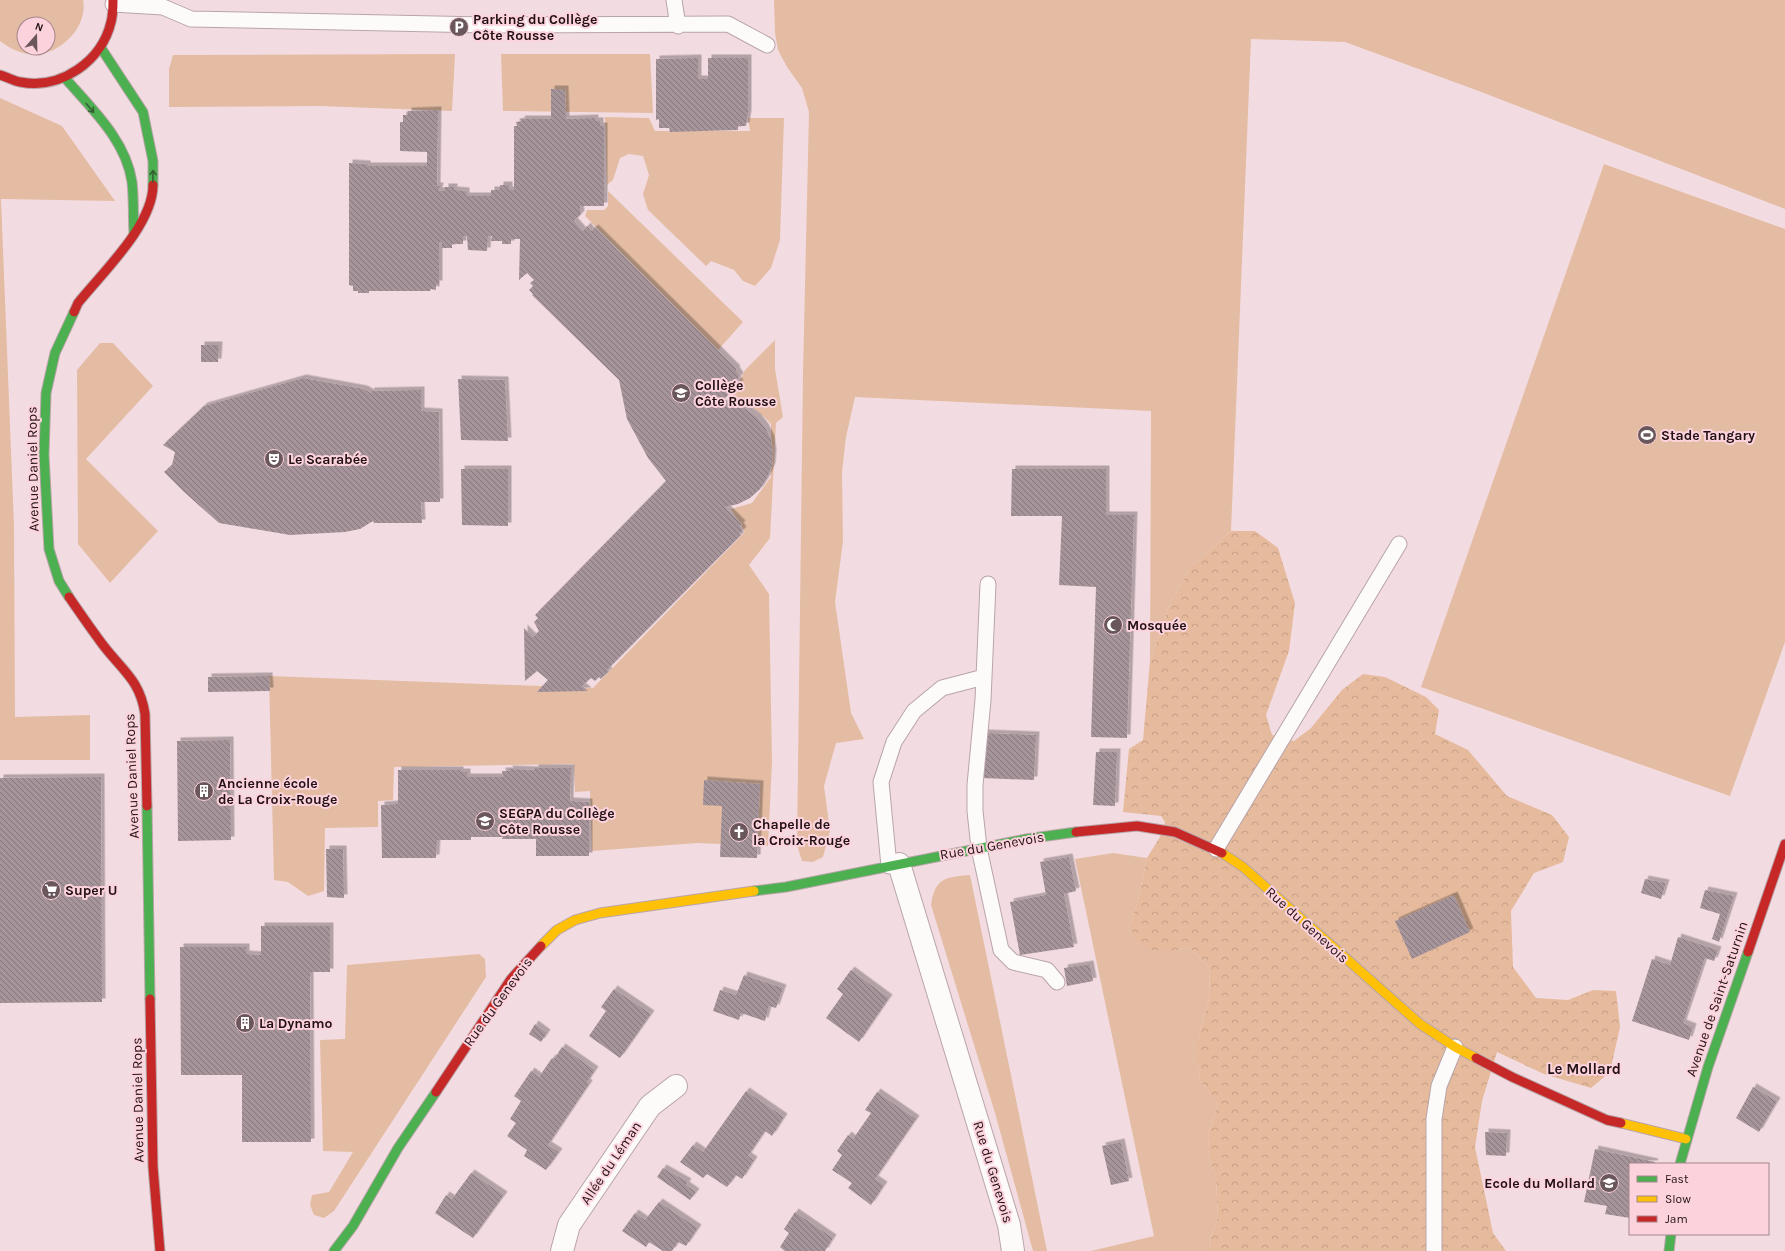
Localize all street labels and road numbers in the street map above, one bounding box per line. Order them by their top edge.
street label: Avenue Daniel Rops [23,406,43,532]
street label: Avenue Daniel Rops [121,713,143,839]
street label: Rue du Genevois [938,828,1046,864]
street label: Rue du Genevois [1262,883,1352,967]
street label: Avenue de Saint-Saturnin [1682,919,1752,1079]
street label: Rue du Genevois [460,954,536,1050]
street label: Avenue Daniel Rops [128,1037,148,1163]
street label: Allée du Léman [577,1118,645,1208]
street label: Rue du Genevois [969,1119,1017,1225]

